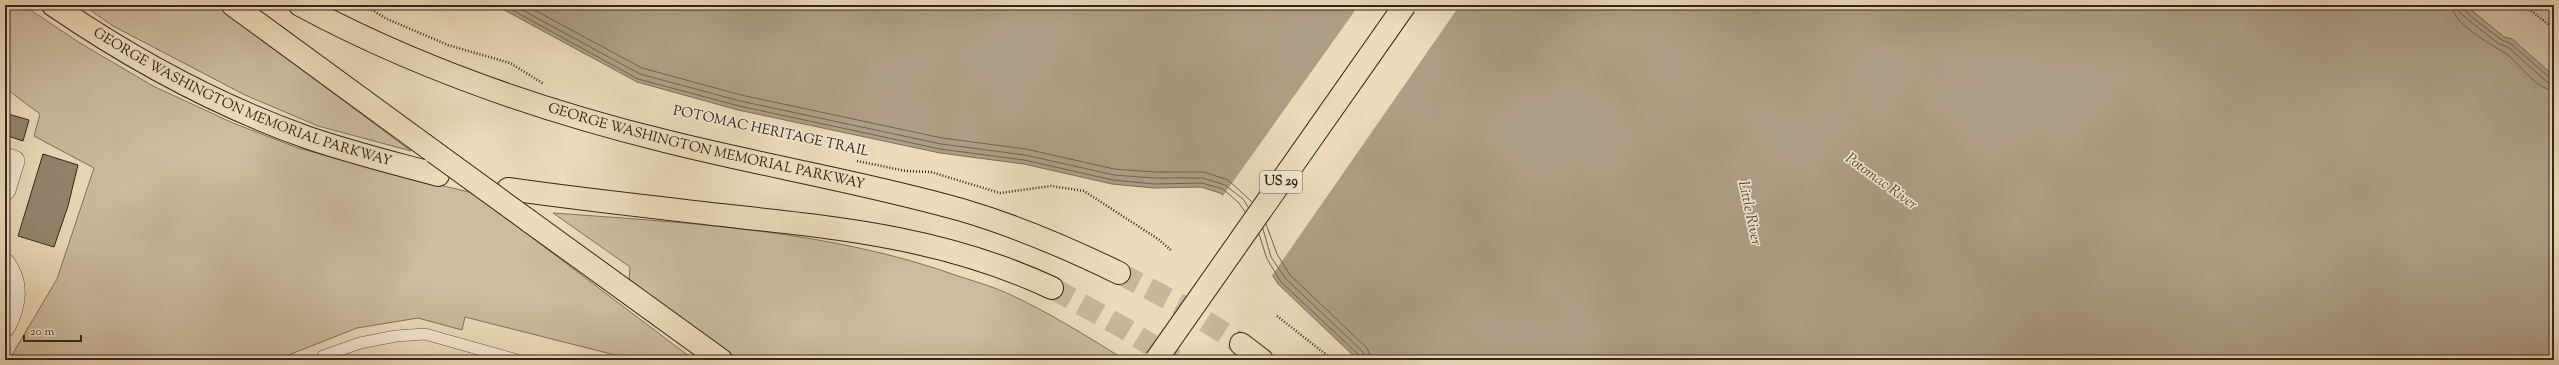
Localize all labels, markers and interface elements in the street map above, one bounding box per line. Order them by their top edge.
street label: GEORGE WASHINGTON MEMORIAL PARKWAY [89,24,394,172]
street label: GEORGE WASHINGTON MEMORIAL PARKWAY [545,99,867,195]
street label: POTOMAC HERITAGE TRAIL [671,101,871,163]
water label: Potomac River [1841,149,1922,216]
road number: US 29 [1260,171,1302,193]
water label: Little River [1732,179,1766,248]
scale bar [24,317,81,343]
text: 20 m [30,323,55,341]

